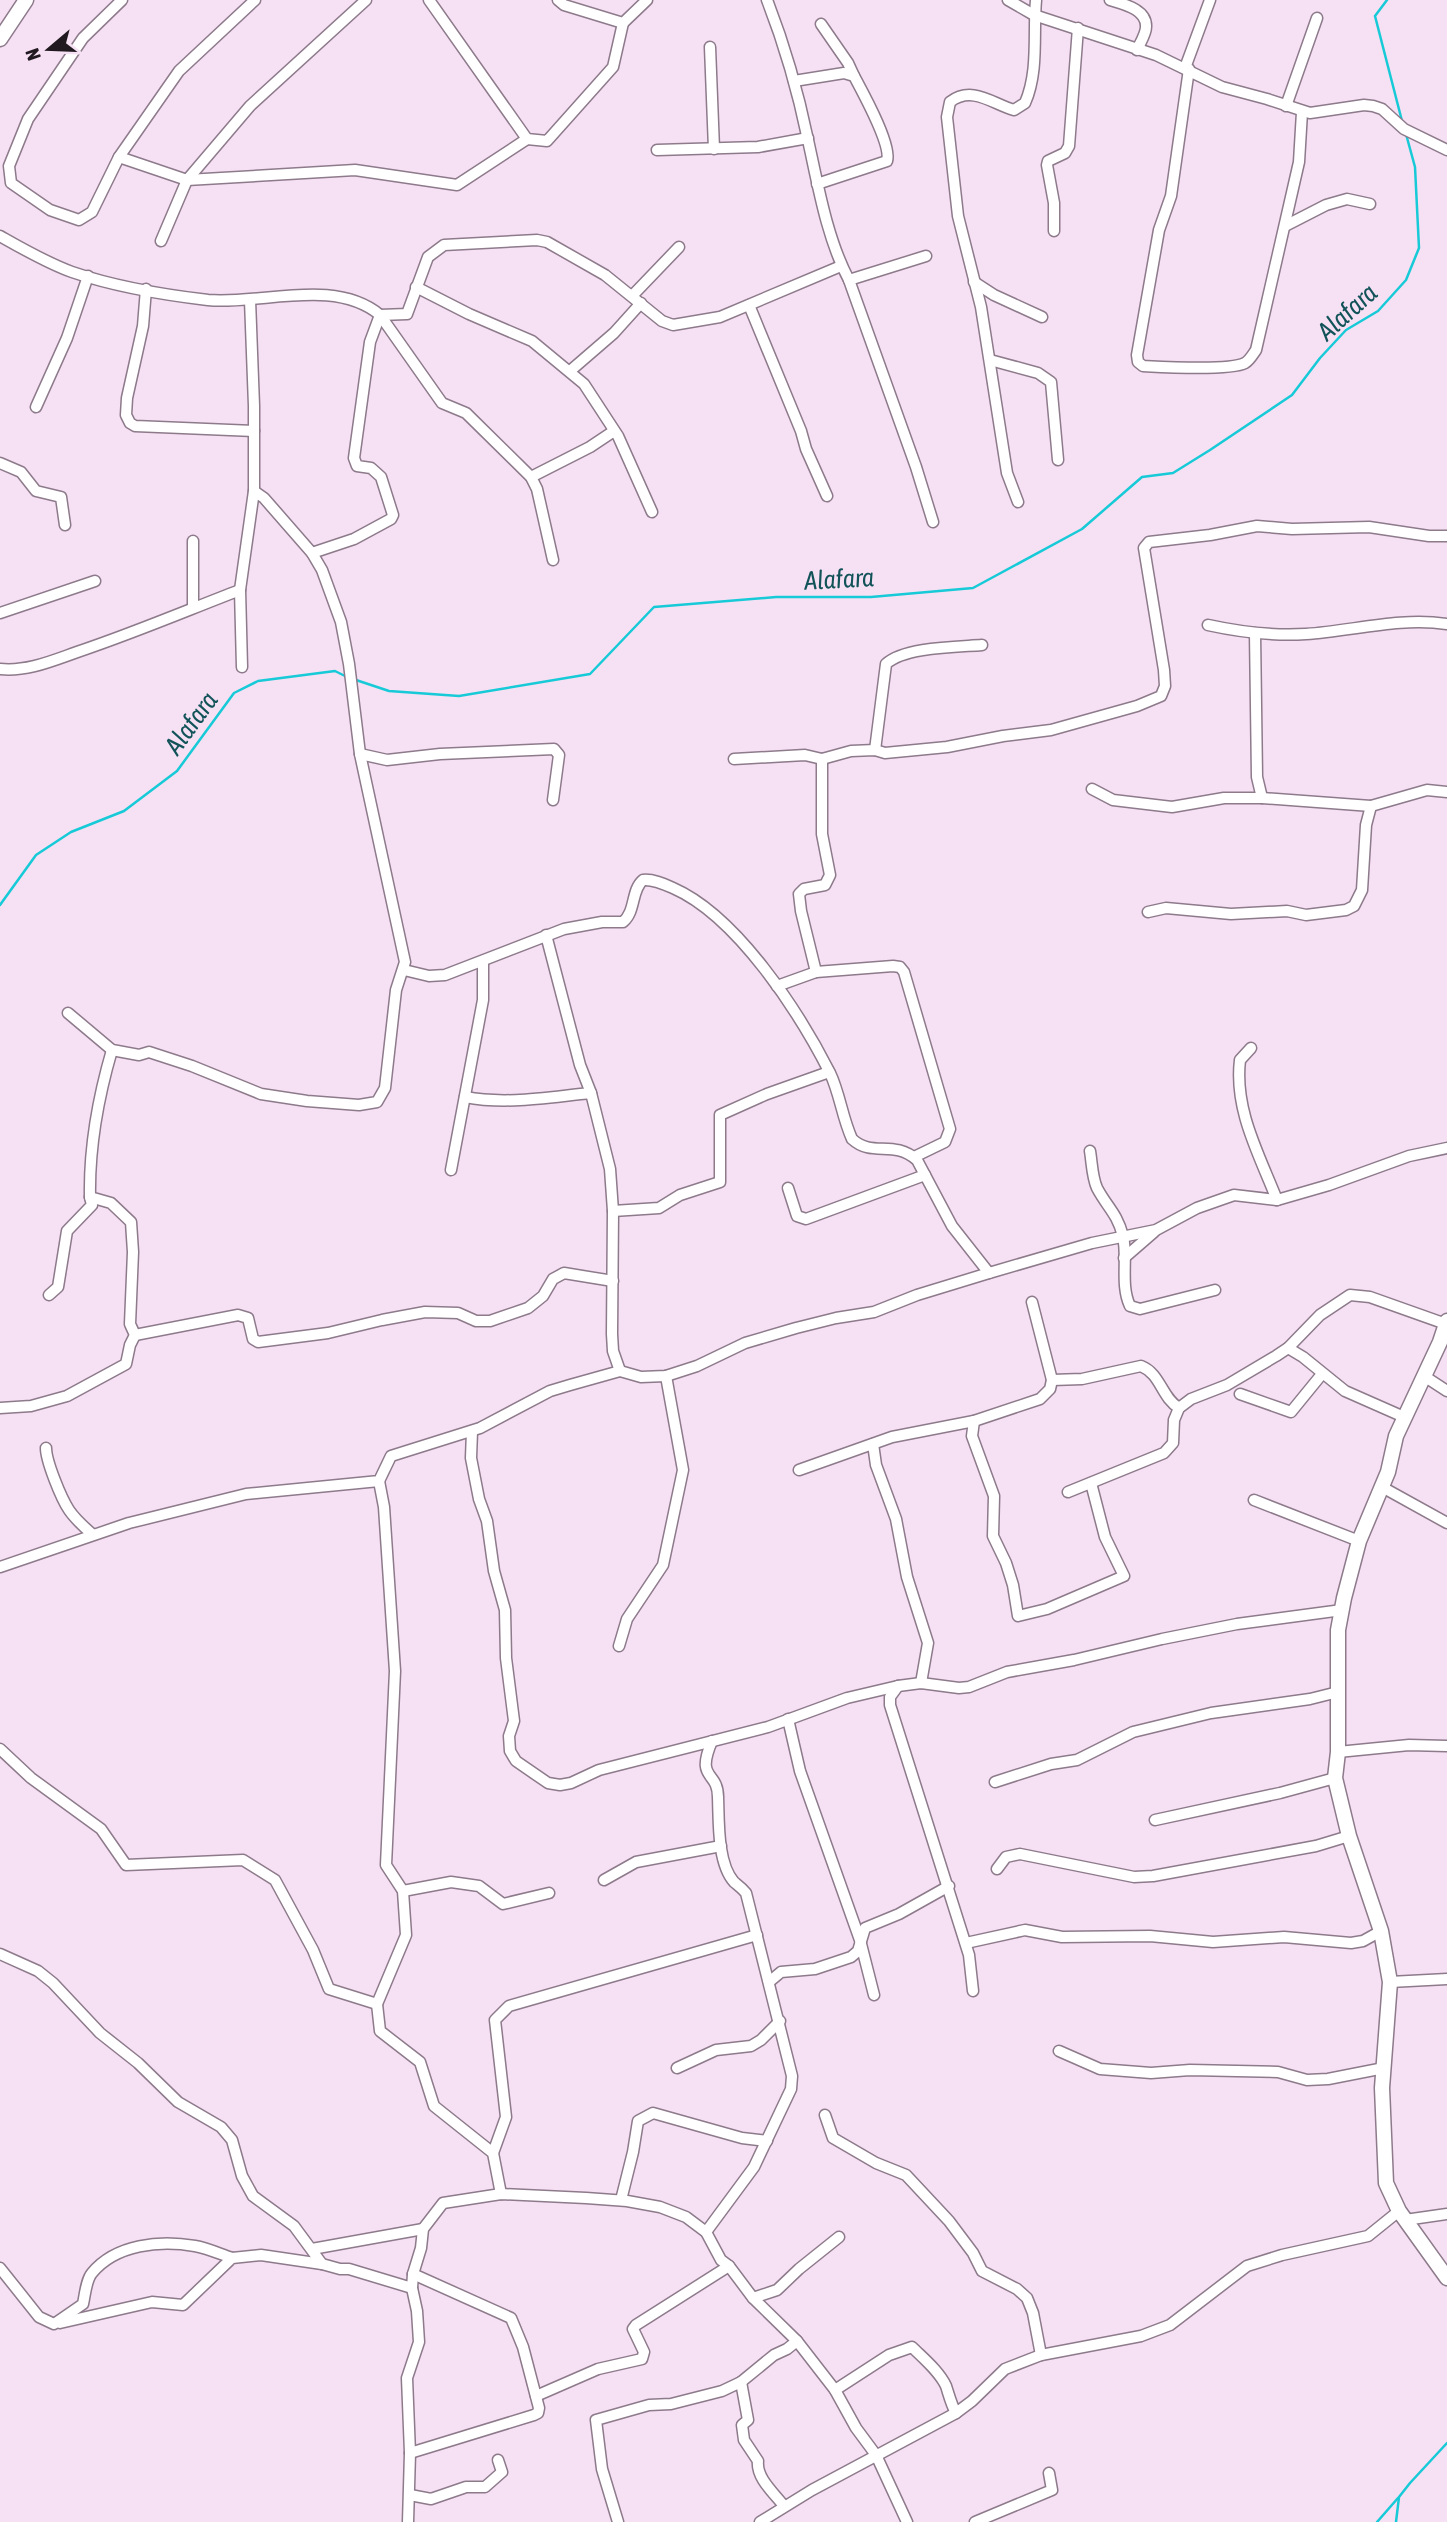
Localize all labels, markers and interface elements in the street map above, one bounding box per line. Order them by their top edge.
north arrow [14,14,84,84]
text: N [21,46,45,63]
water label: Alafara [1310,278,1383,347]
water label: Alafara [802,562,875,596]
water label: Alafara [158,686,224,761]

